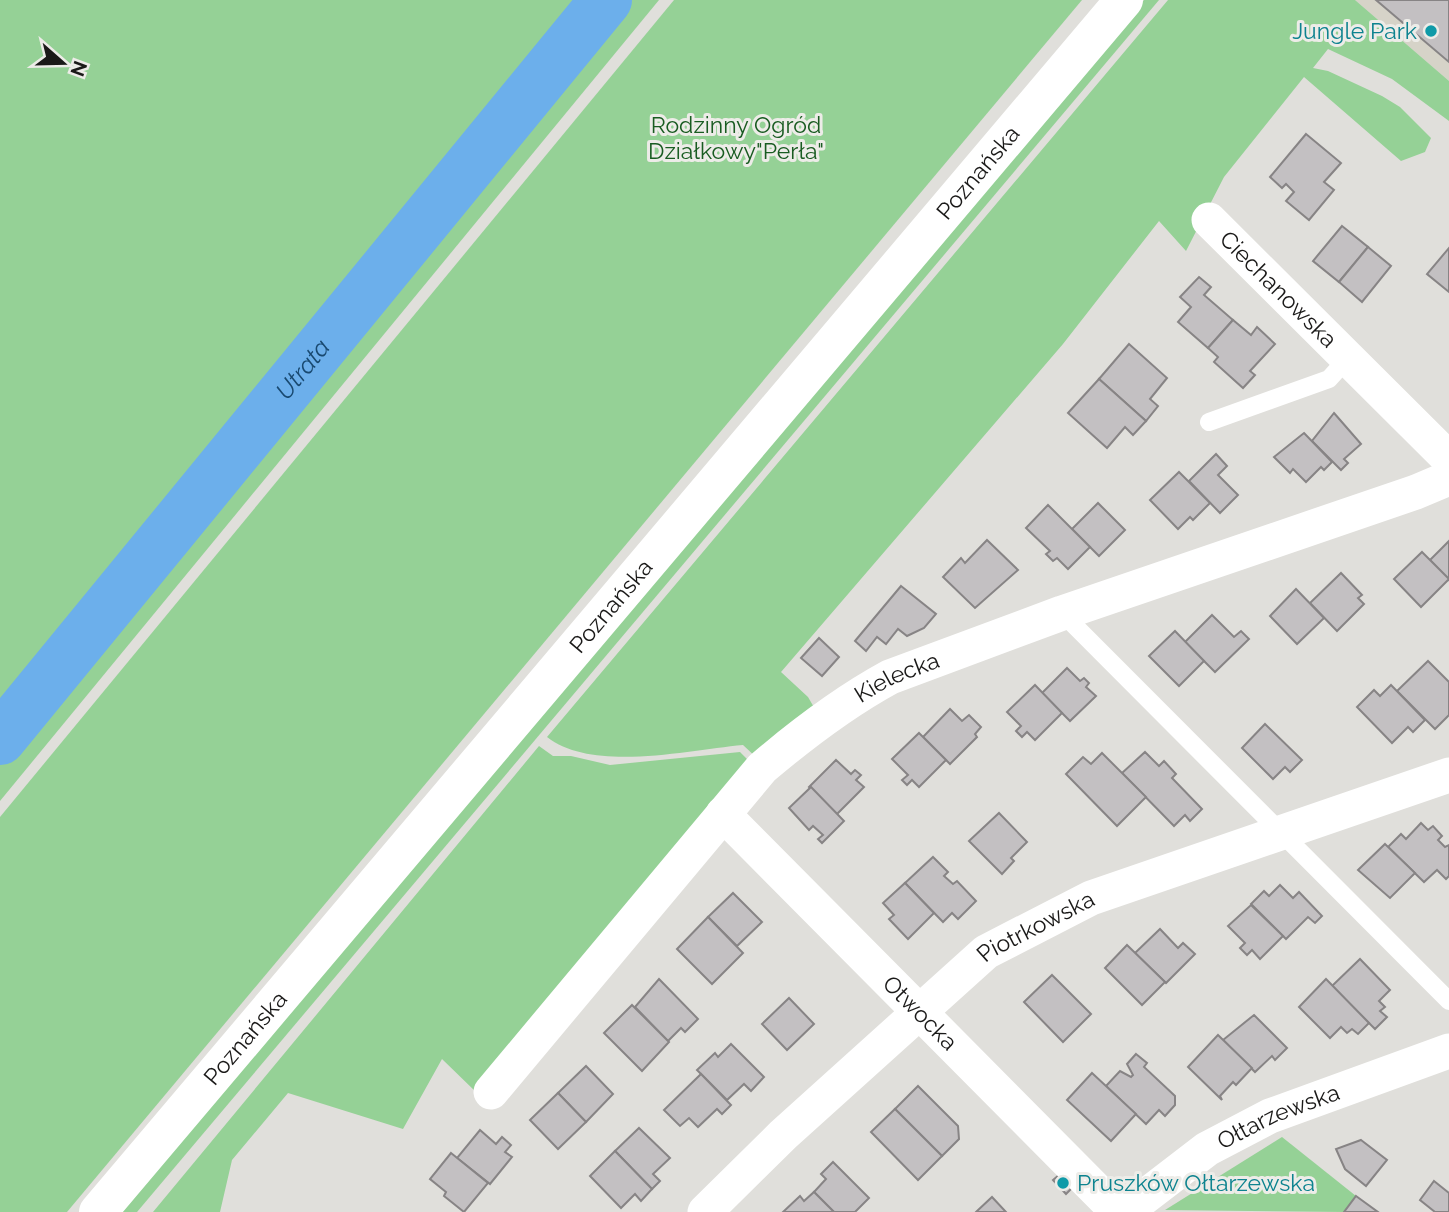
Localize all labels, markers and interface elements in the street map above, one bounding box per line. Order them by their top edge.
place label: Jungle Park [1292,17,1417,44]
marker: Jungle Park [1423,23,1439,39]
north arrow [28,28,98,98]
text: N [66,58,92,79]
park label: Rodzinny Ogród Działkowy"Perła" [648,111,824,164]
street label: Poznańska [930,120,1025,224]
street label: Ciechanowska [1215,225,1343,353]
water label: Utrata [270,333,336,405]
street label: Poznańska [563,553,658,658]
street label: Kielecka [849,646,943,708]
street label: Piotrkowska [971,885,1099,967]
street label: Otwocka [878,969,963,1055]
street label: Poznańska [198,985,292,1090]
street label: Ołtarzewska [1212,1078,1343,1154]
place label: Pruszków Ołtarzewska [1077,1169,1315,1196]
marker: Pruszków Ołtarzewska [1055,1175,1071,1191]

